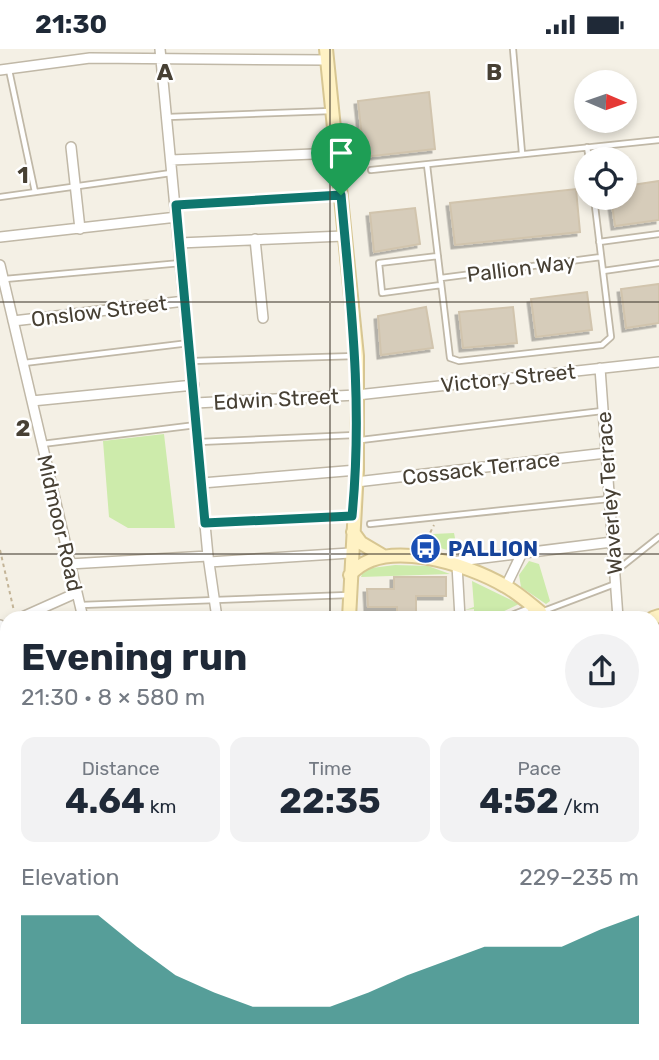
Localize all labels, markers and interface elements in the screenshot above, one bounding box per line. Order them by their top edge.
text: 21:30 [35,9,107,40]
text: A [157,58,174,86]
text: B [486,58,502,86]
north arrow [574,70,637,133]
map controls [574,70,637,210]
pin [311,123,371,195]
icon: arrive [322,134,360,172]
button: locate [574,147,637,210]
text: 1 [17,161,29,189]
street label: Pallion Way [465,249,577,287]
street label: Onslow Street [30,290,168,332]
street label: Victory Street [439,358,577,398]
street label: Edwin Street [213,383,339,415]
street label: Waverley Terrace [591,411,627,575]
text: 2 [16,414,30,442]
street label: Cossack Terrace [401,446,561,490]
street label: Midmoor Road [32,452,88,594]
bus stop icon: PALLION [408,531,442,565]
place label: PALLION [448,536,538,561]
text: Evening run [21,634,247,680]
button: share [565,634,639,708]
text: 21:30 · 8 × 580 m [21,683,205,711]
text: Distance [82,757,160,780]
text: Time [308,757,352,780]
text: Pace [518,757,561,780]
text: 4.64 [65,780,145,822]
text: 22:35 [279,780,381,822]
text: 4:52 [479,780,559,822]
text: km [145,795,176,818]
text: /km [559,795,599,818]
text: Elevation [21,863,120,891]
text: 229–235 m [519,863,639,891]

